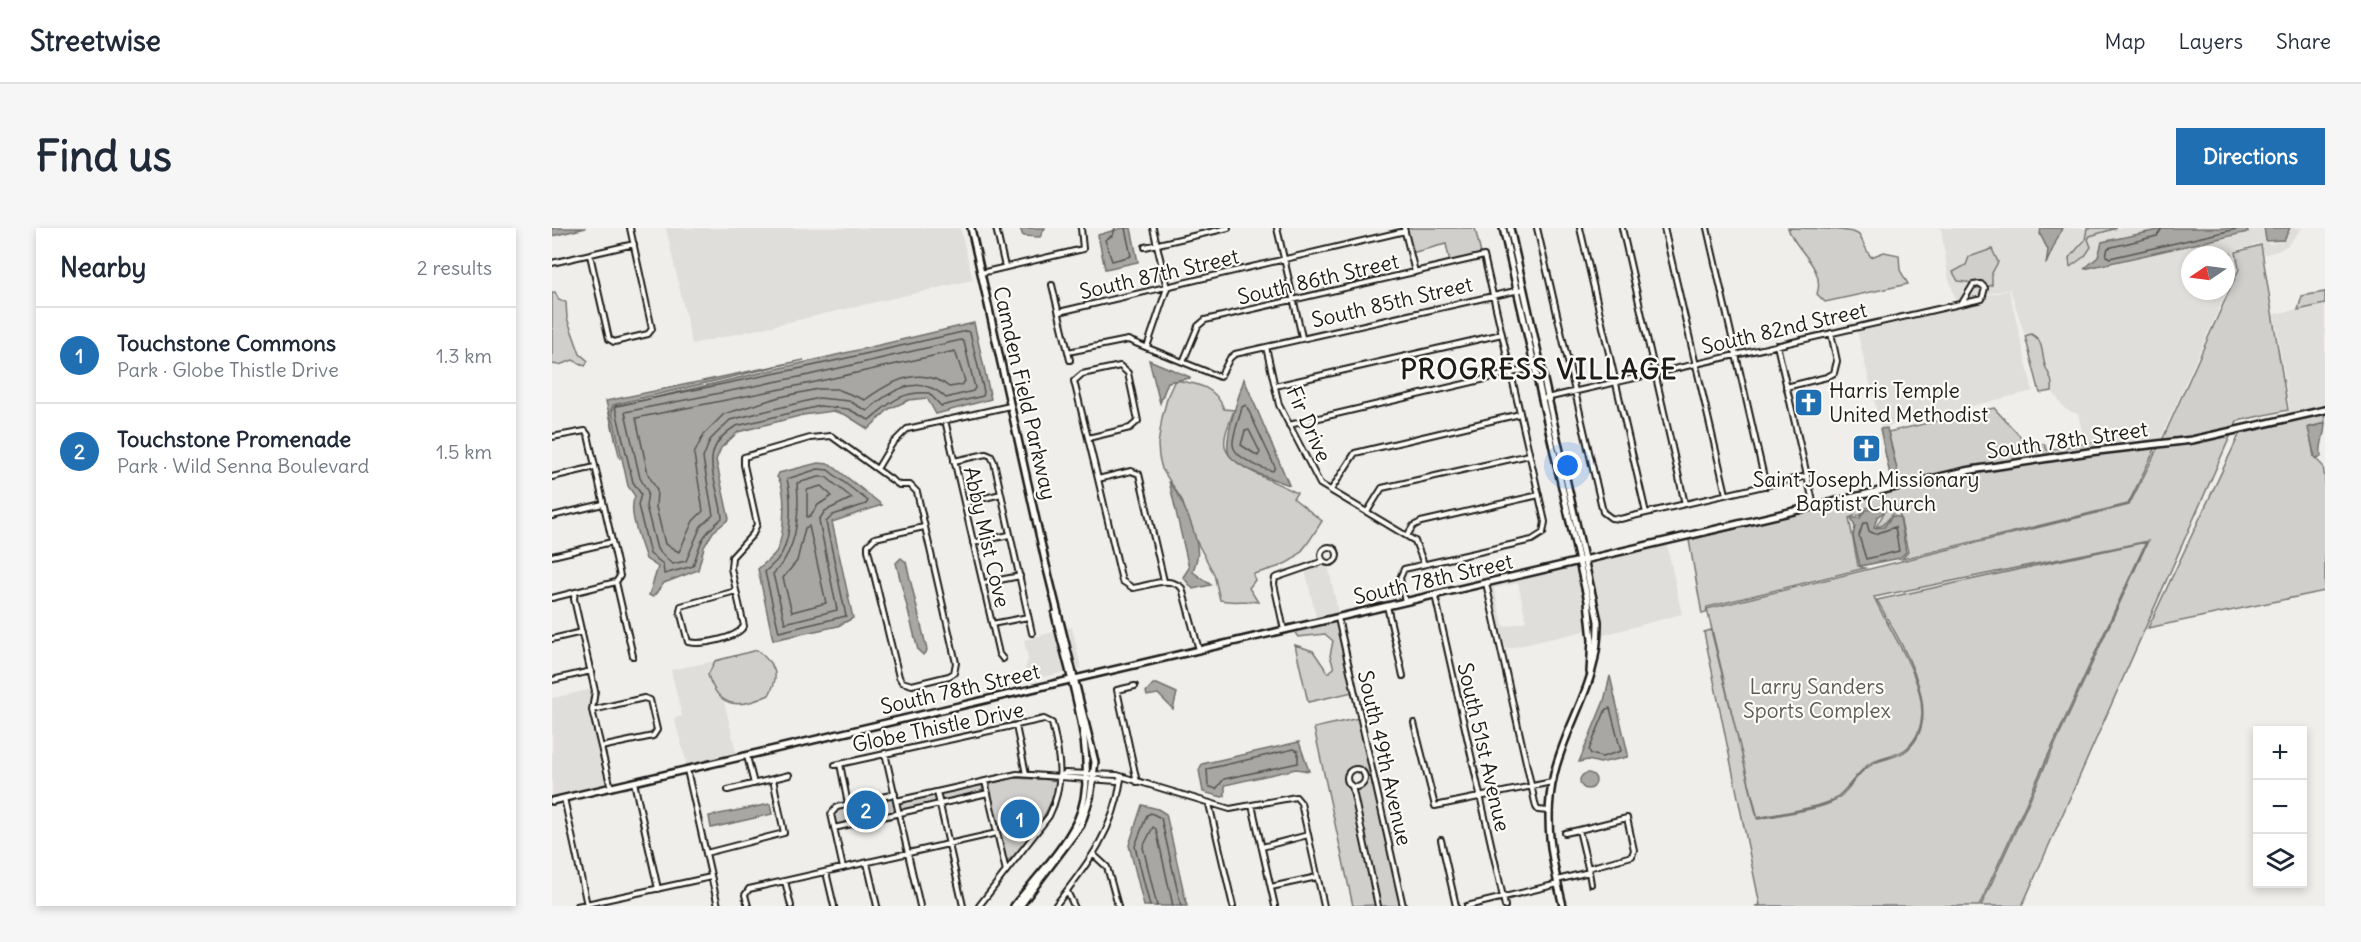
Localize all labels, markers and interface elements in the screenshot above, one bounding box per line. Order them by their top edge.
text: Streetwise [30,23,161,59]
text: Map [2105,28,2145,55]
text: Layers [2178,28,2243,55]
text: Share [2276,28,2331,55]
button: Directions [2176,128,2325,185]
text: Find us [36,130,172,182]
street label: South 87th Street [1077,243,1241,305]
north arrow [2181,246,2235,300]
street label: South 86th Street [1235,247,1401,311]
text: Nearby [60,251,146,284]
text: 2 results [417,255,492,280]
street label: South 85th Street [1309,270,1475,334]
street label: Camden Field Parkway [987,284,1063,502]
street label: South 82nd Street [1699,296,1869,360]
text: Touchstone Commons [117,329,336,357]
text: 1 [76,343,83,368]
text: 1.3 km [436,343,492,368]
district label: PROGRESS VILLAGE [1400,352,1678,386]
text: Park · Globe Thistle Drive [117,357,339,382]
place label: Harris Temple United Methodist [1829,377,1988,428]
street label: Fir Drive [1280,382,1338,466]
church icon: Harris Temple United Methodist [1792,386,1824,418]
street label: South 78th Street [1985,415,2149,465]
text: Touchstone Promenade [117,425,351,453]
church icon: Saint Joseph Missionary Baptist Church [1850,432,1882,464]
text: 2 [74,439,85,464]
text: 1.5 km [436,439,492,464]
your location [1553,451,1582,480]
text: Park · Wild Senna Boulevard [117,453,369,478]
street label: Abby Mist Cove [958,464,1016,610]
place label: Saint Joseph Missionary Baptist Church [1753,466,1979,517]
street label: South 78th Street [1351,548,1515,610]
street label: South 78th Street [878,658,1042,720]
street label: South 51st Avenue [1451,660,1517,834]
street label: South 49th Avenue [1352,668,1418,848]
park label: Larry Sanders Sports Complex [1743,673,1891,724]
street label: Globe Thistle Drive [850,696,1026,758]
map controls [2253,726,2307,888]
button: + [2253,726,2307,780]
button: − [2253,780,2307,834]
pin: 2 [846,788,886,832]
pin: 1 [1000,796,1040,842]
button: layers [2253,834,2307,888]

